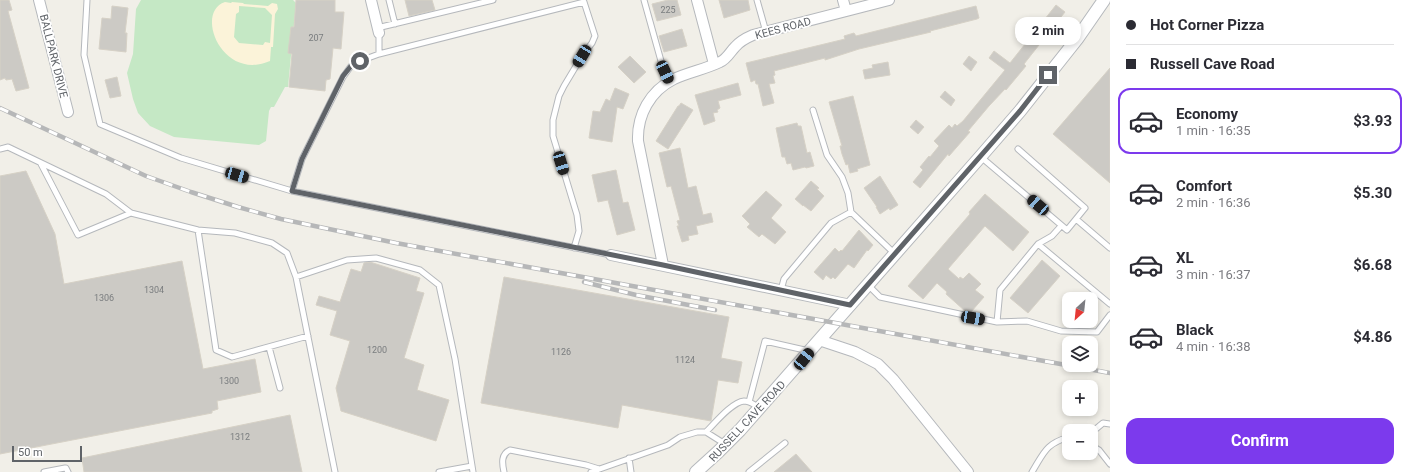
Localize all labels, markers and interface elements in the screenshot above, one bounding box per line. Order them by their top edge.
house number: 225 [660,5,676,15]
street label: BALLPARK DRIVE [37,13,70,99]
street label: KEES ROAD [754,15,812,42]
text: Hot Corner Pizza [1150,16,1264,34]
callout: 2 min [1015,17,1081,45]
text: 2 min [1032,23,1064,38]
house number: 207 [308,33,324,43]
car [571,43,593,69]
route start [351,52,369,70]
text: Russell Cave Road [1150,55,1275,73]
car [654,59,676,85]
route end [1039,66,1057,84]
icon: car [1128,103,1164,139]
text: Economy [1176,105,1238,123]
text: $3.93 [1353,112,1392,130]
text: 1 min · 16:35 [1176,123,1251,138]
car [552,150,570,176]
car [224,166,250,184]
icon: car [1128,175,1164,211]
text: Comfort [1176,177,1232,195]
text: $5.30 [1353,184,1392,202]
car [1025,193,1051,217]
text: 2 min · 16:36 [1176,195,1251,210]
icon: car [1128,247,1164,283]
text: XL [1176,249,1194,267]
text: $6.68 [1353,256,1392,274]
text: 3 min · 16:37 [1176,267,1251,282]
house number: 1304 [144,285,164,295]
north arrow [1062,292,1098,328]
map controls [1062,292,1098,460]
house number: 1306 [94,293,114,303]
car [960,310,986,326]
icon: car [1128,319,1164,355]
text: Black [1176,321,1213,339]
text: $4.86 [1353,328,1392,346]
button: layers [1062,336,1098,372]
text: 4 min · 16:38 [1176,339,1251,354]
house number: 1200 [367,345,387,355]
car [792,346,816,372]
house number: 1126 [551,347,571,357]
house number: 1124 [675,355,695,365]
house number: 1300 [219,376,239,386]
street label: RUSSELL CAVE ROAD [706,378,788,465]
button: + [1062,380,1098,416]
button: Confirm [1126,418,1394,464]
button: − [1062,424,1098,460]
house number: 1312 [230,432,250,442]
scale bar [12,444,82,463]
text: 50 m [18,446,43,459]

